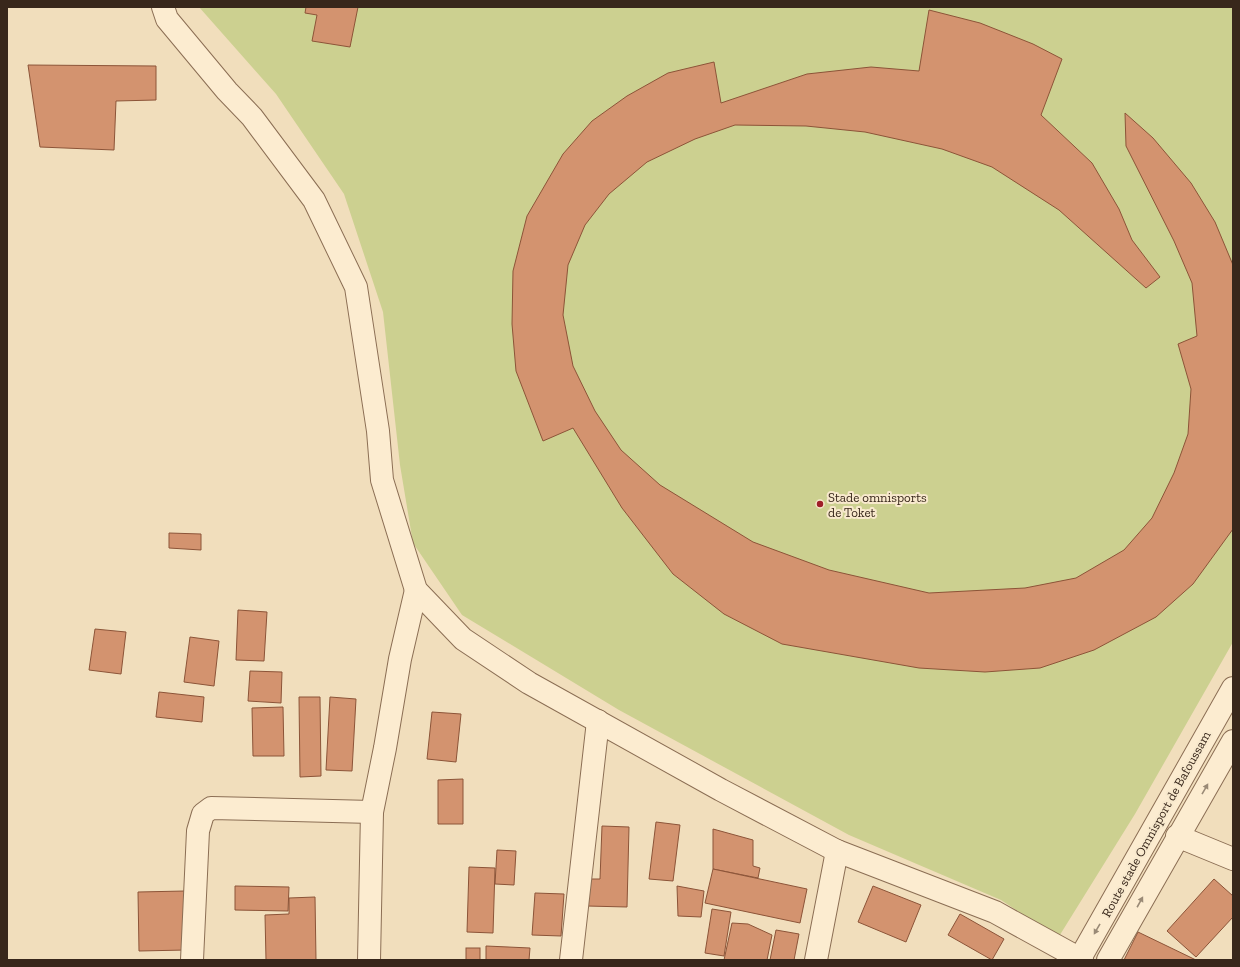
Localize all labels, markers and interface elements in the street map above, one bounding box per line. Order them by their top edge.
place label: Stade omnisports de Toket [828,490,927,520]
marker: Stade omnisports de Toket [815,499,825,509]
street label: Route stade Omnisport de Bafoussam [1098,728,1214,920]
one-way arrow [1201,784,1209,794]
one-way arrow [1137,896,1144,908]
one-way arrow [1093,923,1100,935]

